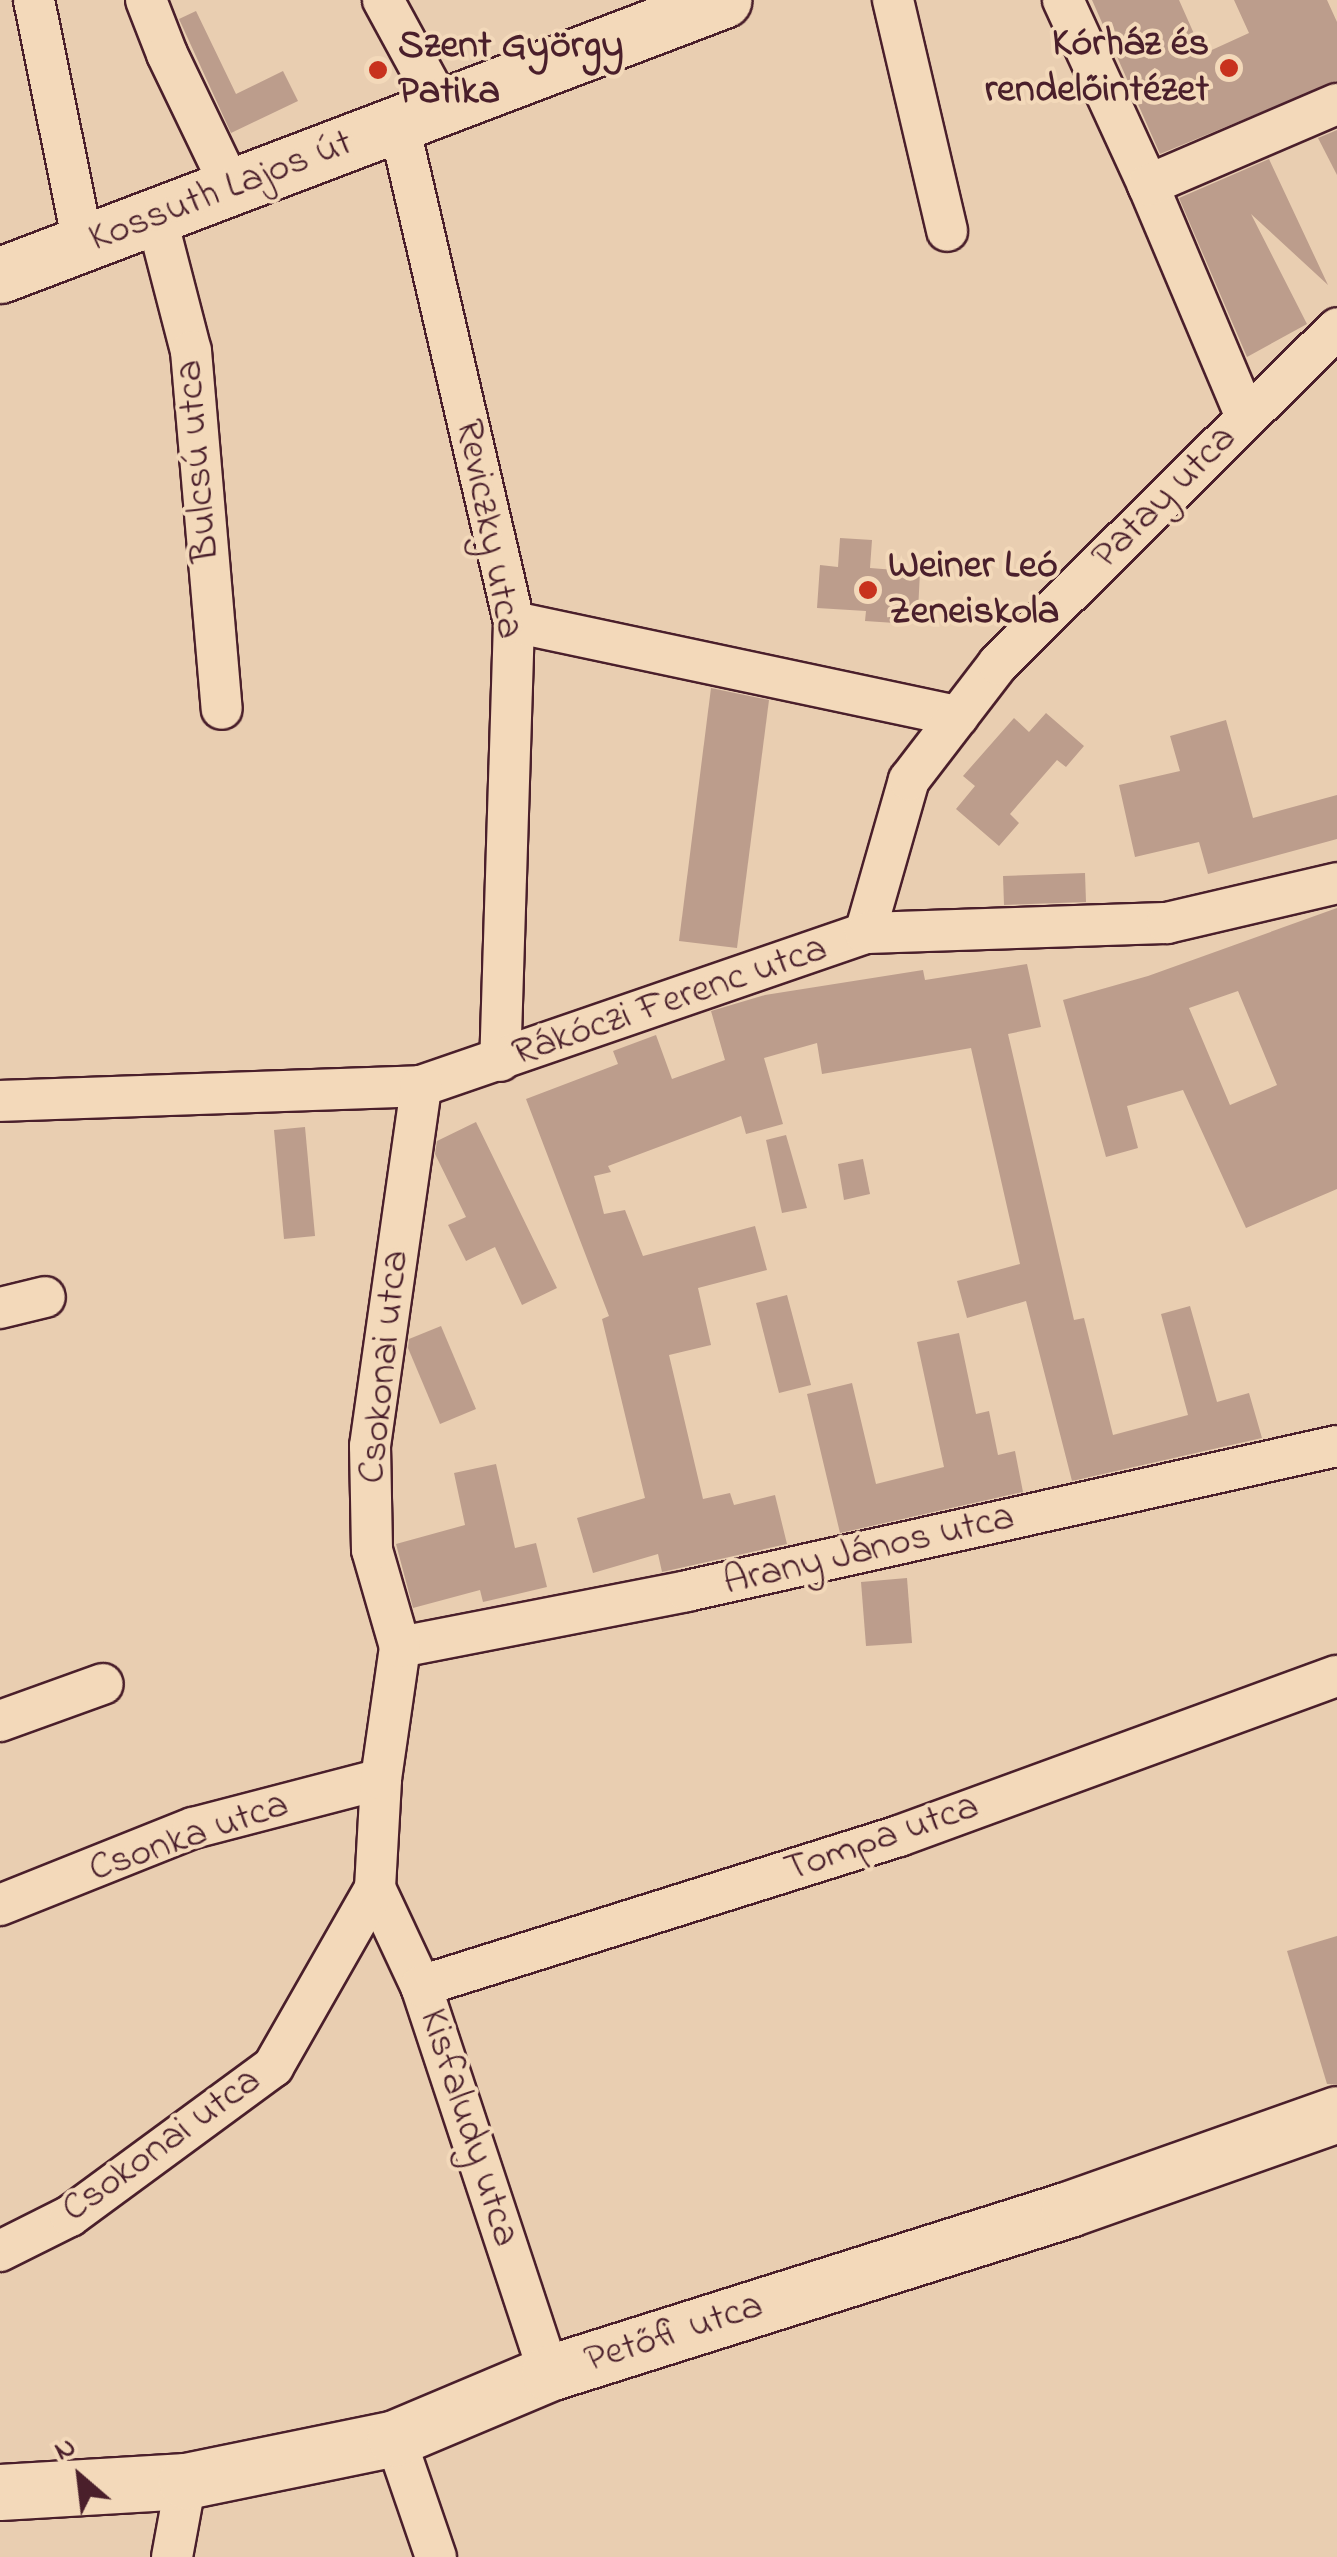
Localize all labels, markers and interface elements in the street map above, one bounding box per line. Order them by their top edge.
place label: Kórház és rendelőintézet [985,21,1209,115]
place label: Szent György Patika [398,23,623,117]
marker: Kórház és rendelőintézet [1218,57,1240,79]
marker: Szent György Patika [367,59,389,81]
street label: Kossuth Lajos út [83,120,359,264]
street label: Bulcsú utca [166,358,232,564]
street label: Reviczky utca [443,415,533,643]
street label: Patay utca [1083,416,1247,580]
place label: Weiner Leó Zeneiskola [888,543,1059,637]
marker: Weiner Leó Zeneiskola [857,579,879,601]
street label: Rákóczi Ferenc utca [506,926,834,1078]
street label: Csokonai utca [349,1248,421,1486]
street label: Arany János utca [719,1494,1019,1608]
street label: Csonka utca [83,1782,295,1894]
street label: Tompa utca [779,1783,985,1895]
street label: Kisfaludy utca [407,2003,529,2253]
street label: Csokonai utca [53,2058,271,2234]
street label: Petőfi utca [579,2283,769,2385]
north arrow [30,2427,130,2527]
text: N [48,2428,84,2473]

